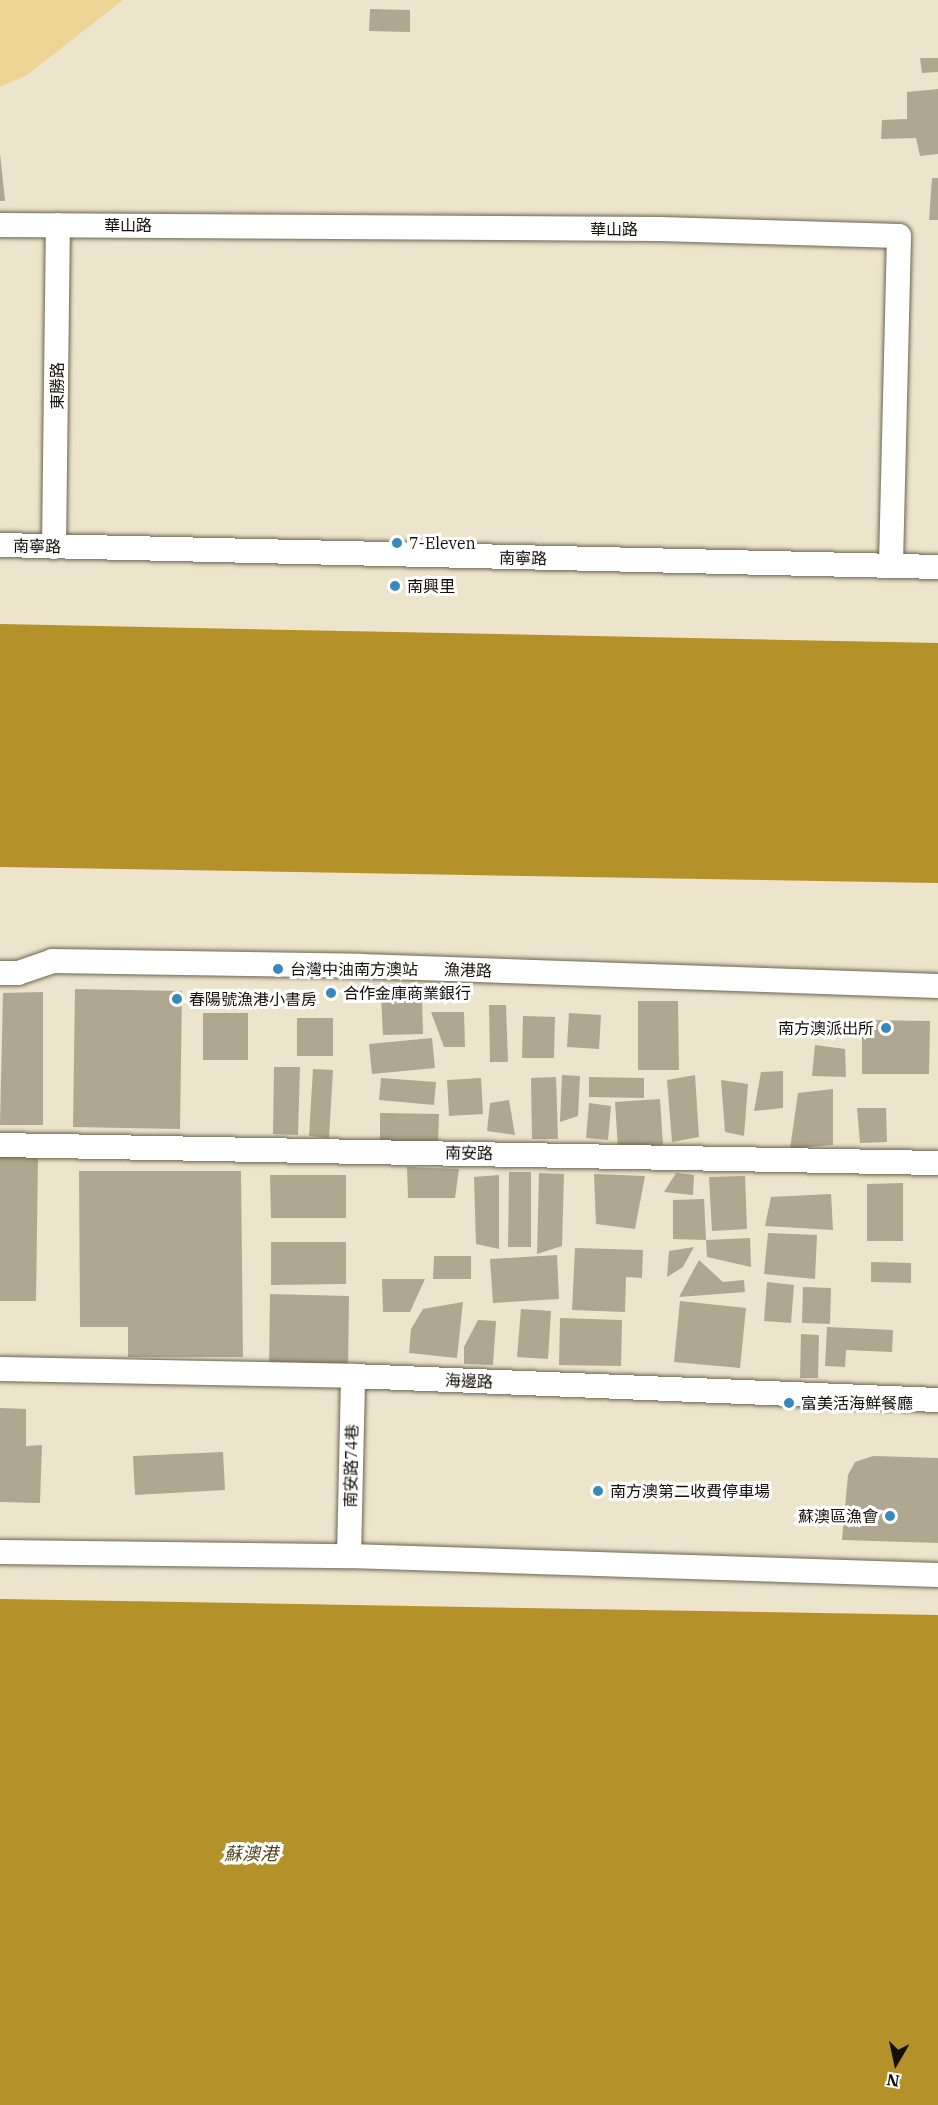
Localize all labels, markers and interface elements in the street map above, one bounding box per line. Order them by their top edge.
street label: 華山路 [104,215,152,235]
street label: 華山路 [590,219,638,239]
street label: 東勝路 [47,362,67,410]
place label: 7-Eleven [409,533,476,553]
street label: 南寧路 [13,536,61,556]
marker: 7-Eleven [390,536,404,550]
street label: 南寧路 [499,548,547,568]
place label: 南興里 [407,576,455,596]
marker: 南興里 [388,579,402,593]
place label: 台灣中油南方澳站 [290,959,418,979]
street label: 漁港路 [444,960,492,980]
marker: 台灣中油南方澳站 [271,962,285,976]
place label: 合作金庫商業銀行 [343,983,471,1003]
marker: 合作金庫商業銀行 [324,986,338,1000]
place label: 春陽號漁港小書房 [189,989,317,1009]
marker: 春陽號漁港小書房 [170,992,184,1006]
place label: 南方澳派出所 [778,1018,874,1038]
marker: 南方澳派出所 [879,1021,893,1035]
street label: 南安路 [445,1143,493,1163]
street label: 海邊路 [445,1371,493,1391]
place label: 富美活海鮮餐廳 [801,1393,913,1413]
marker: 富美活海鮮餐廳 [782,1396,796,1410]
street label: 南安路74巷 [341,1424,361,1508]
place label: 南方澳第二收費停車場 [610,1481,770,1501]
marker: 南方澳第二收費停車場 [591,1484,605,1498]
place label: 蘇澳區漁會 [798,1506,878,1526]
marker: 蘇澳區漁會 [883,1509,897,1523]
water label: 蘇澳港 [224,1843,278,1865]
north arrow [866,2033,926,2093]
text: N [885,2070,901,2092]

